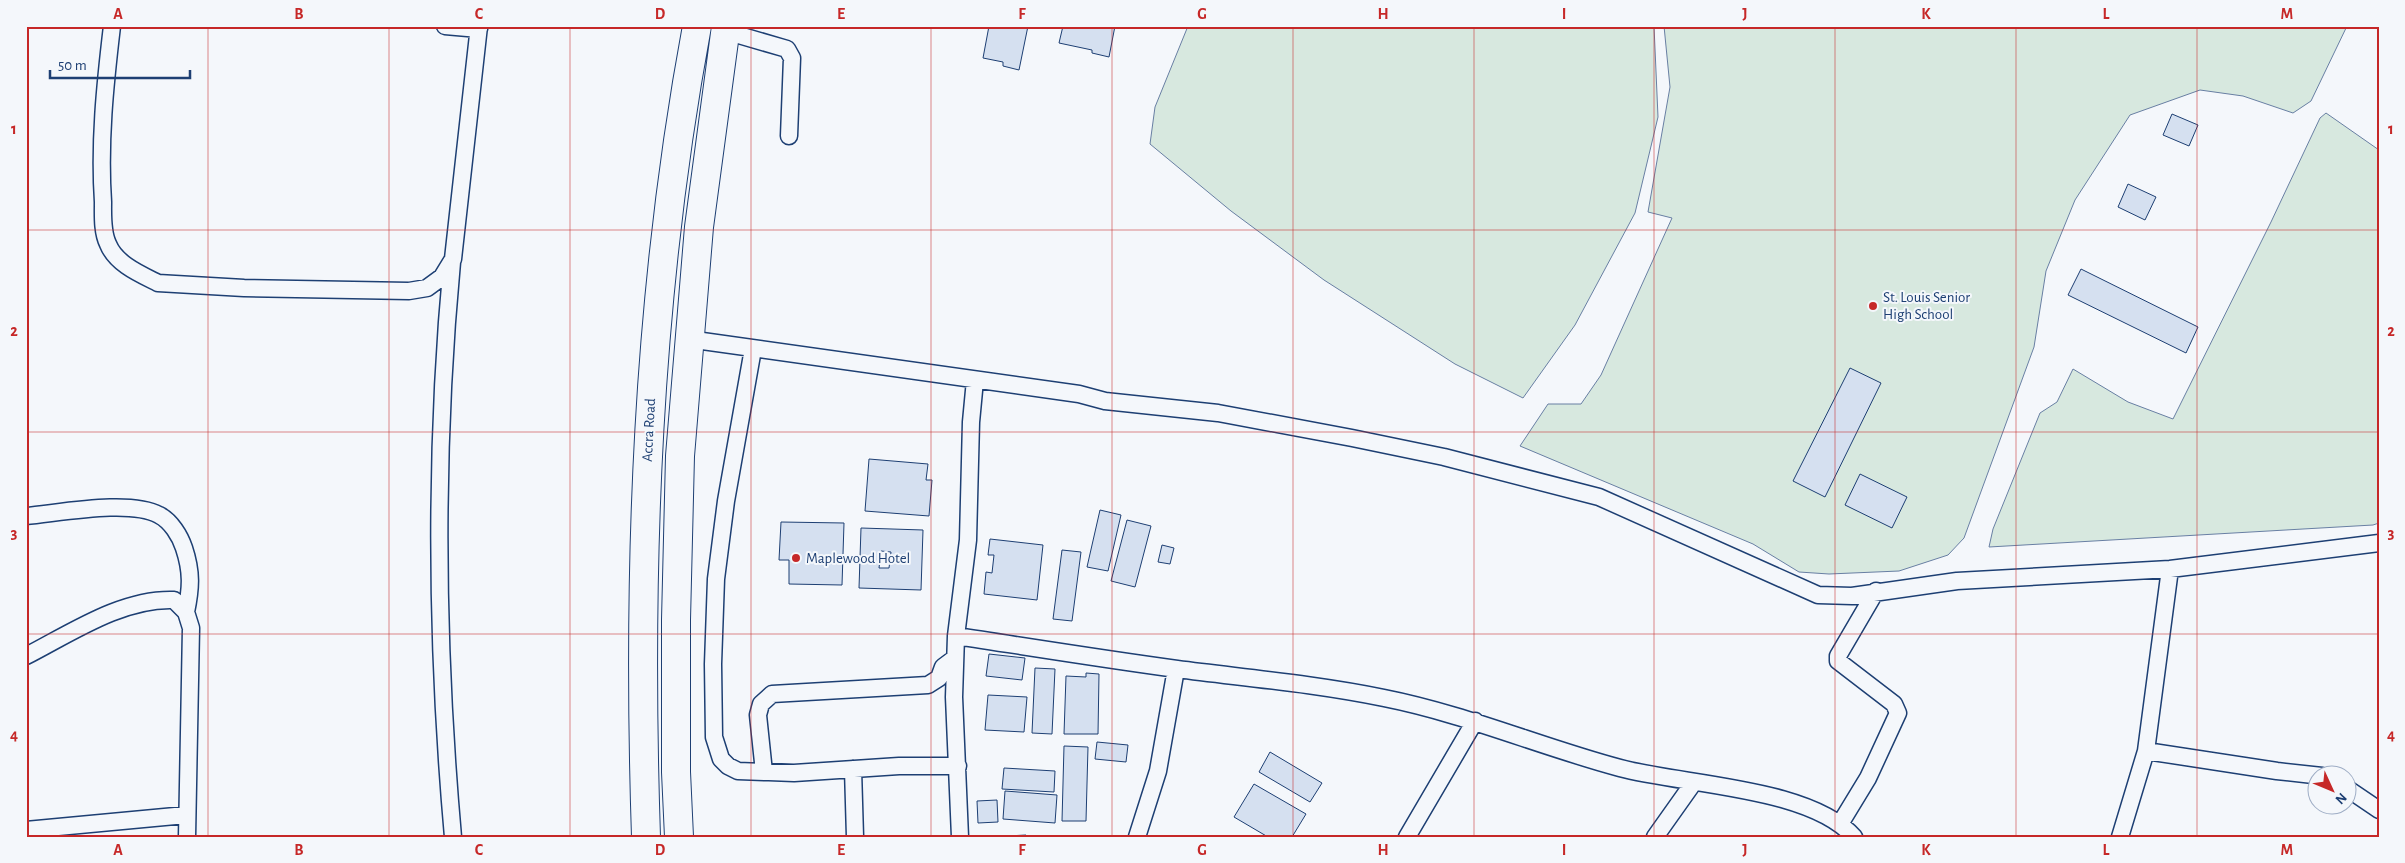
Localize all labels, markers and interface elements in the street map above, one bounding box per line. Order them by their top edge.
text: A [113,6,123,22]
text: B [294,6,304,22]
text: C [475,6,484,22]
text: D [655,6,666,22]
text: E [837,6,845,22]
text: F [1018,6,1026,22]
text: G [1197,6,1207,22]
text: H [1377,6,1389,22]
text: I [1562,6,1566,22]
text: J [1742,6,1748,22]
text: K [1921,6,1931,22]
text: L [2103,6,2110,22]
text: M [2281,6,2293,22]
scale bar [50,48,190,80]
text: 50 m [58,58,87,73]
text: 1 [11,121,17,137]
text: 1 [2388,121,2394,137]
place label: St. Louis Senior High School [1883,290,1970,322]
marker: St. Louis Senior High School [1867,300,1879,312]
text: 2 [10,323,18,339]
text: 2 [2387,323,2395,339]
street label: Accra Road [640,398,658,462]
text: 3 [11,525,18,541]
text: 3 [2388,525,2395,541]
place label: Maplewood Hotel [806,551,910,566]
marker: Maplewood Hotel [790,552,802,564]
text: 4 [10,727,18,743]
text: 4 [2387,727,2395,743]
north arrow [2308,766,2358,816]
text: N [2332,790,2349,807]
text: A [113,842,123,858]
text: B [294,842,304,858]
text: C [475,842,484,858]
text: D [655,842,666,858]
text: E [837,842,845,858]
text: F [1018,842,1026,858]
text: G [1197,842,1207,858]
text: H [1377,842,1389,858]
text: I [1562,842,1566,858]
text: J [1742,842,1748,858]
text: K [1921,842,1931,858]
text: L [2103,842,2110,858]
text: M [2281,842,2293,858]

